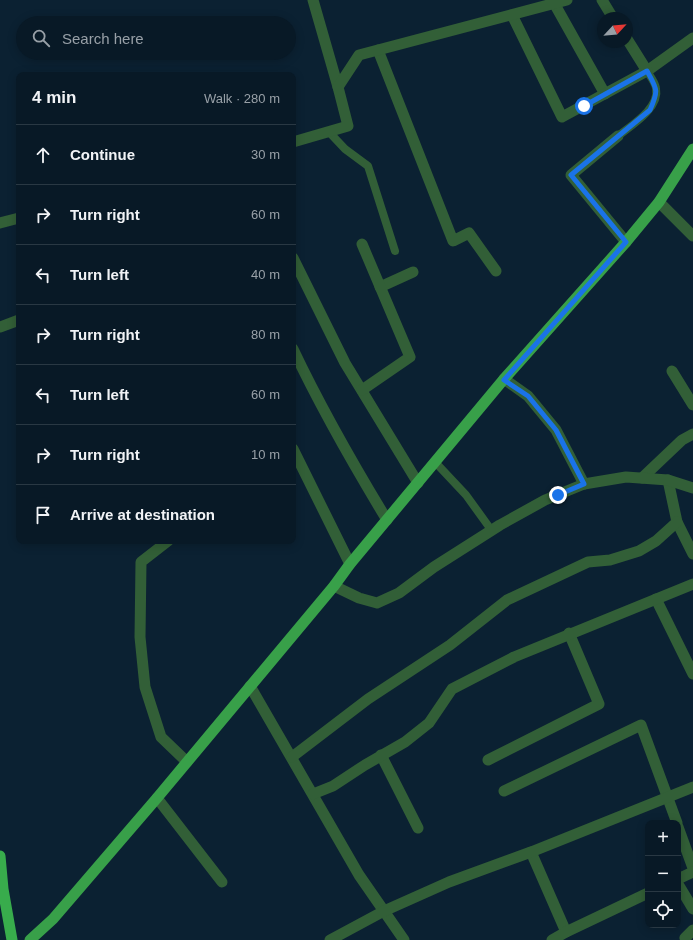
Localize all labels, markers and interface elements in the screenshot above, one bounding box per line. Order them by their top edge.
north arrow [597,12,633,48]
search box [16,16,296,60]
icon: search [30,27,52,49]
text: Search here [62,30,144,47]
text: 4 min [32,88,76,107]
text: Walk · 280 m [204,91,280,106]
route start [575,97,593,115]
icon: ahead [32,144,54,166]
text: Continue [70,146,135,163]
text: 30 m [251,147,280,162]
icon: right [32,204,54,226]
text: Turn right [70,206,140,223]
text: 60 m [251,207,280,222]
icon: left [32,264,54,286]
text: Turn left [70,266,129,283]
text: 40 m [251,267,280,282]
icon: right [32,324,54,346]
text: Turn right [70,326,140,343]
text: 80 m [251,327,280,342]
icon: left [32,384,54,406]
text: Turn left [70,386,129,403]
text: 60 m [251,387,280,402]
icon: right [32,444,54,466]
text: Turn right [70,446,140,463]
text: 10 m [251,447,280,462]
route end [549,486,567,504]
icon: arrive [32,504,54,526]
text: Arrive at destination [70,506,215,523]
map controls [645,820,681,928]
button: + [645,820,681,856]
button: − [645,856,681,892]
button: locate [645,892,681,928]

